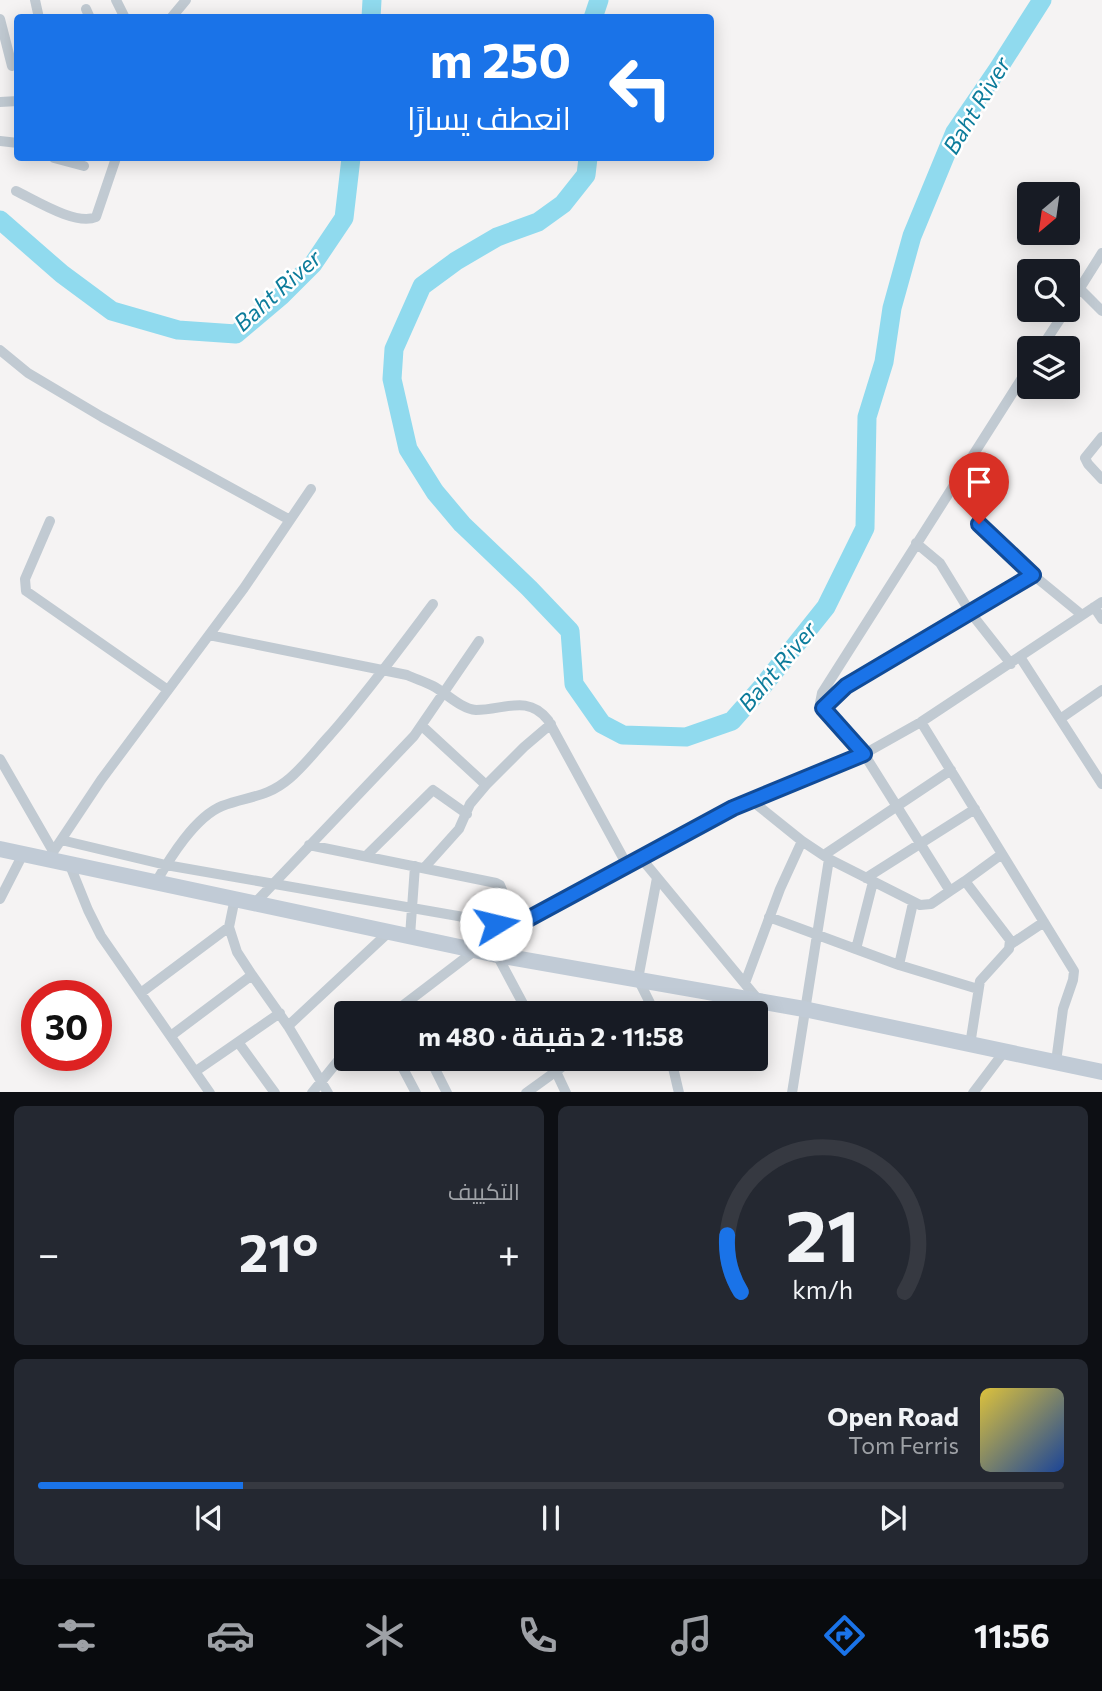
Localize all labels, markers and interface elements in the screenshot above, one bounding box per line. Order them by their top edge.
text: 250 m [430,28,571,88]
icon: left [595,42,686,133]
water label: Baht River [936,51,1016,159]
text: انعطف يسارًا [407,97,571,137]
north arrow [1017,182,1080,245]
map controls [1017,182,1080,399]
water label: Baht River [227,243,327,337]
button: search [1017,259,1080,322]
button: layers [1017,336,1080,399]
pin [949,452,1009,524]
icon: arrive [960,463,998,501]
water label: Baht River [732,615,823,716]
position arrow [459,887,533,961]
speed limit sign: 30 [21,980,112,1071]
text: 11:58 · 2 دقيقة · 480 m [418,1020,684,1051]
text: التكييف [448,1177,520,1205]
text: 21 [786,1188,860,1277]
text: 21° [239,1219,318,1283]
text: − [38,1229,60,1276]
text: + [498,1229,520,1276]
text: km/h [793,1273,853,1303]
text: Open Road [827,1400,959,1431]
text: Tom Ferris [848,1431,959,1459]
icon: previous [190,1499,228,1537]
icon: pause [532,1499,570,1537]
icon: next [874,1499,912,1537]
icon: filters [52,1611,101,1660]
icon: car [206,1611,255,1660]
icon: climate [360,1611,409,1660]
icon: phone [513,1611,562,1660]
icon: music [667,1611,716,1660]
icon: directions [820,1611,869,1660]
text: 11:56 [974,1615,1050,1655]

